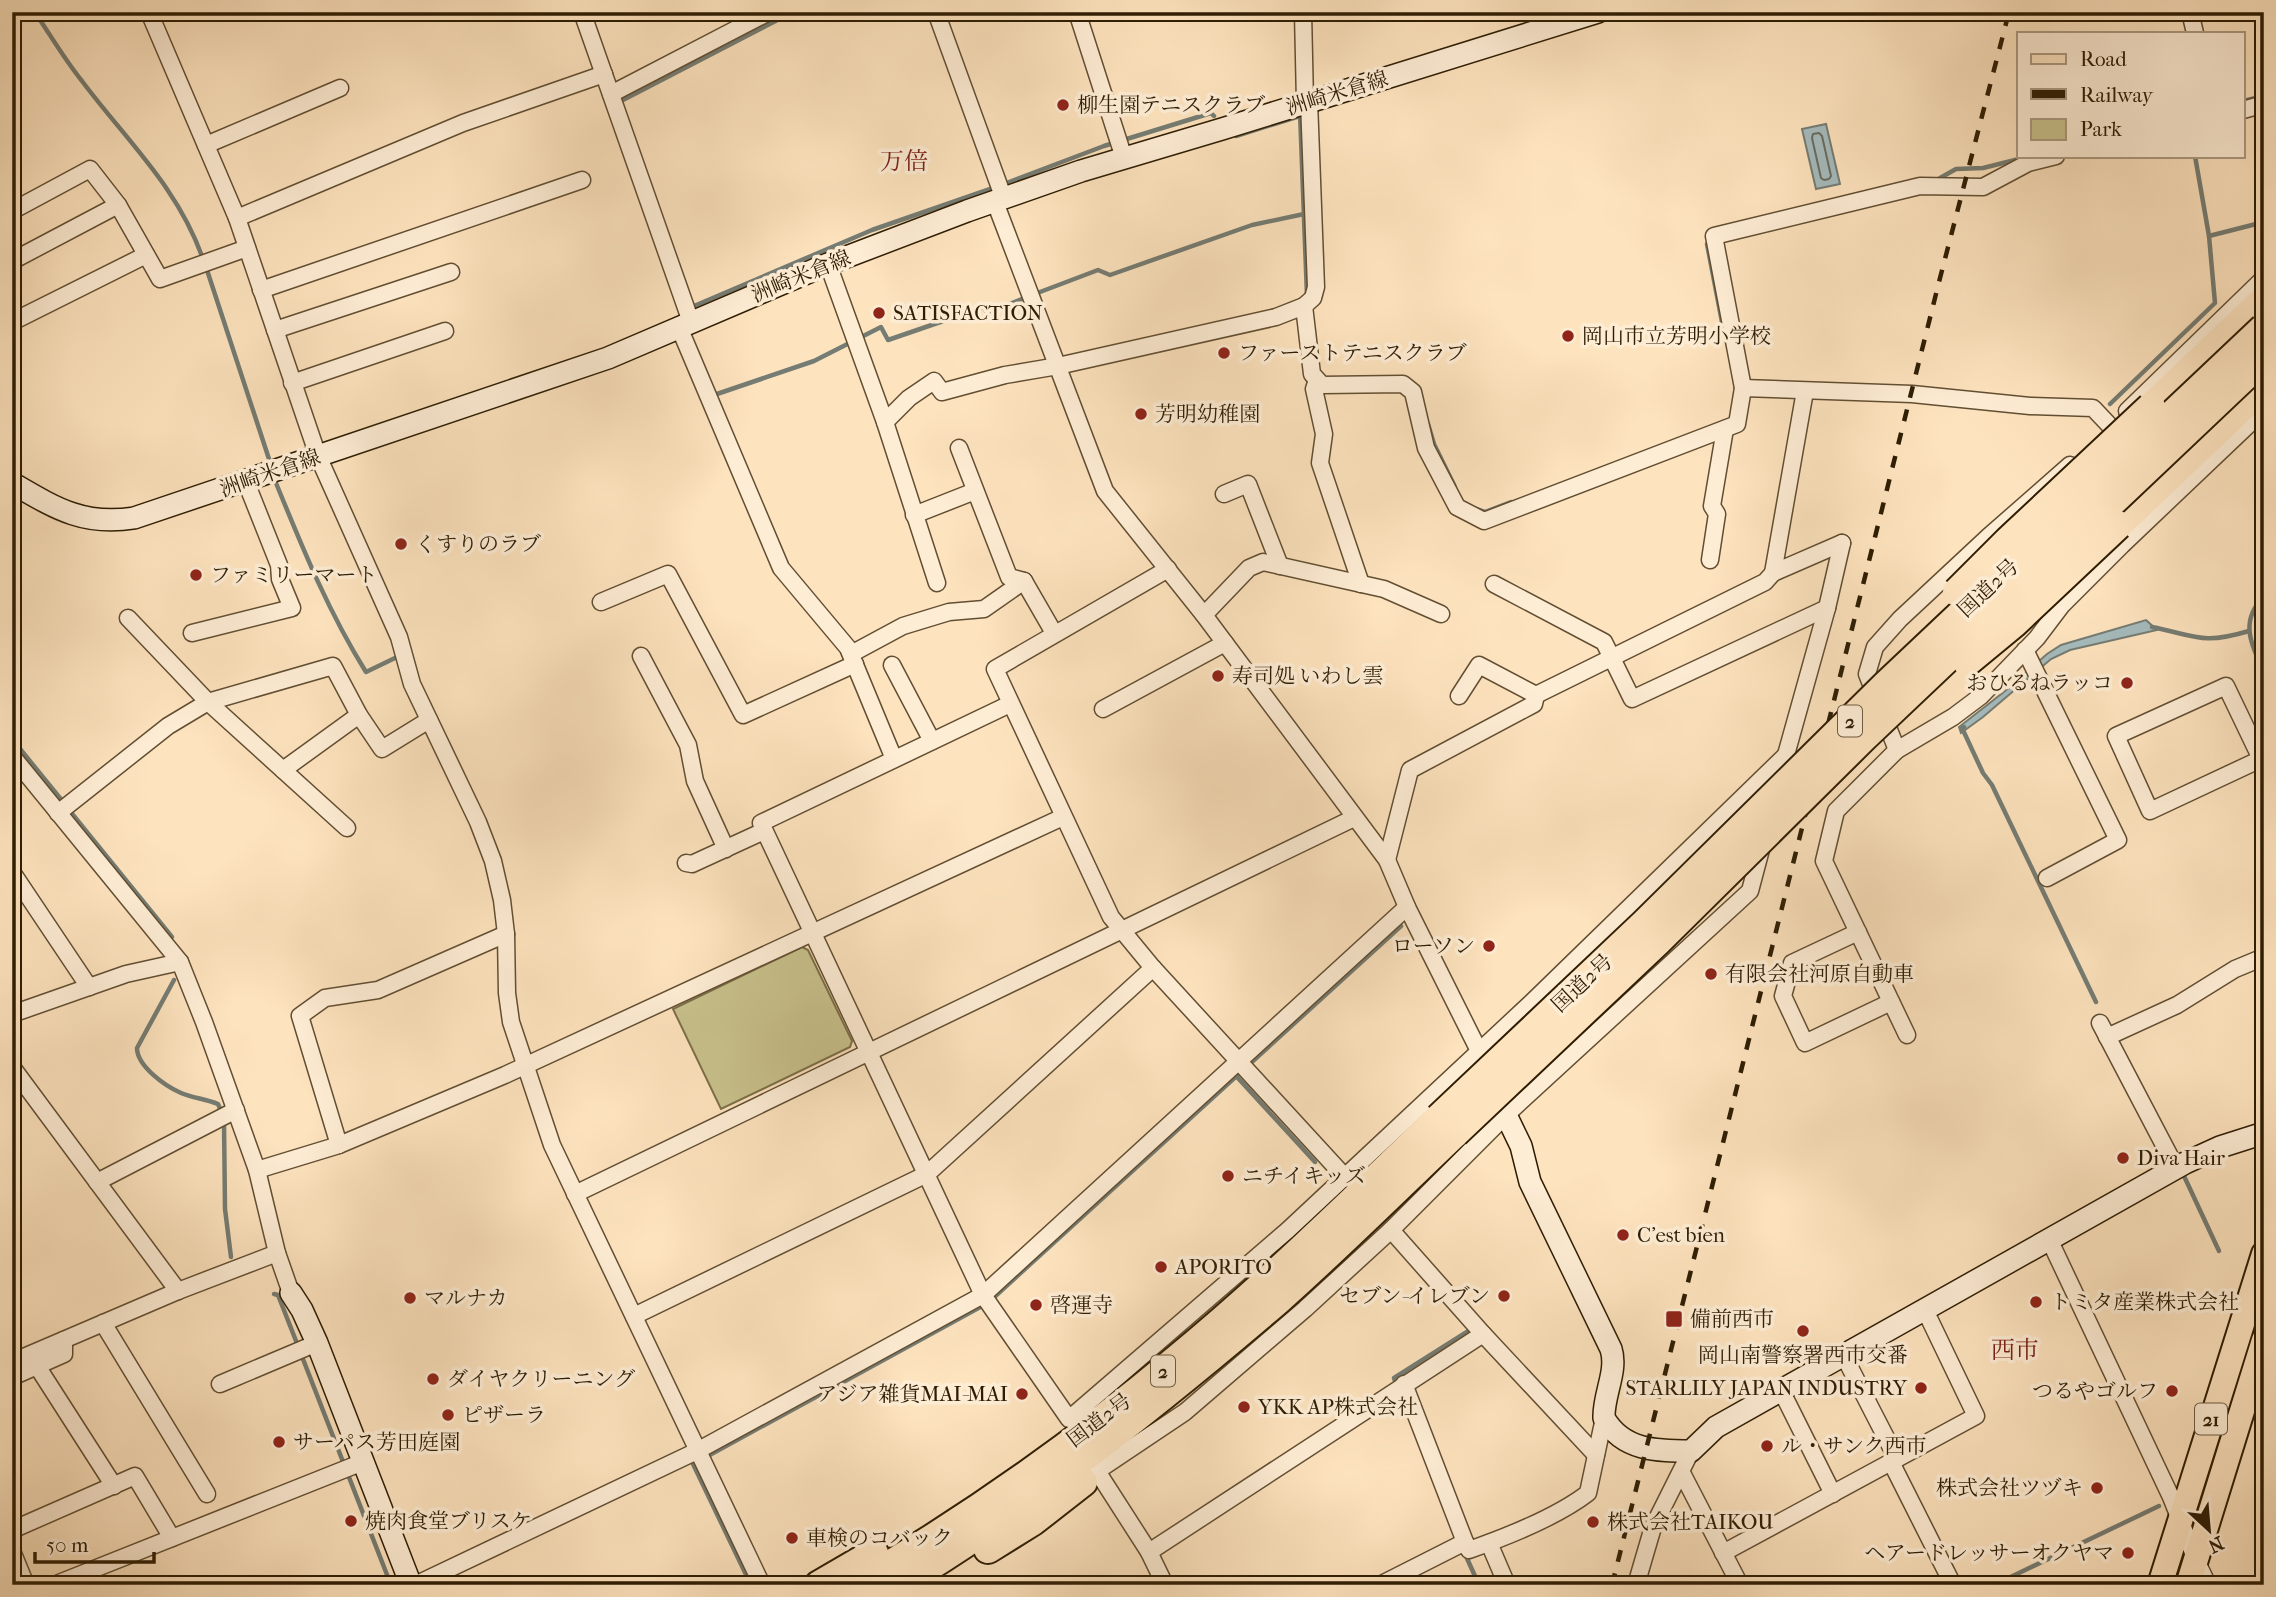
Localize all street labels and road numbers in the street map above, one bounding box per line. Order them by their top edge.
street label: 洲崎米倉線 [1283,66,1391,120]
street label: 洲崎米倉線 [748,245,854,307]
street label: 洲崎米倉線 [216,445,324,501]
street label: 国道2号 [1953,554,2023,622]
road number: 2 [1838,706,1862,736]
street label: 国道2号 [1547,949,1617,1017]
road number: 2 [1151,1356,1175,1386]
street label: 国道2号 [1062,1388,1136,1452]
road number: 21 [2195,1404,2227,1434]

